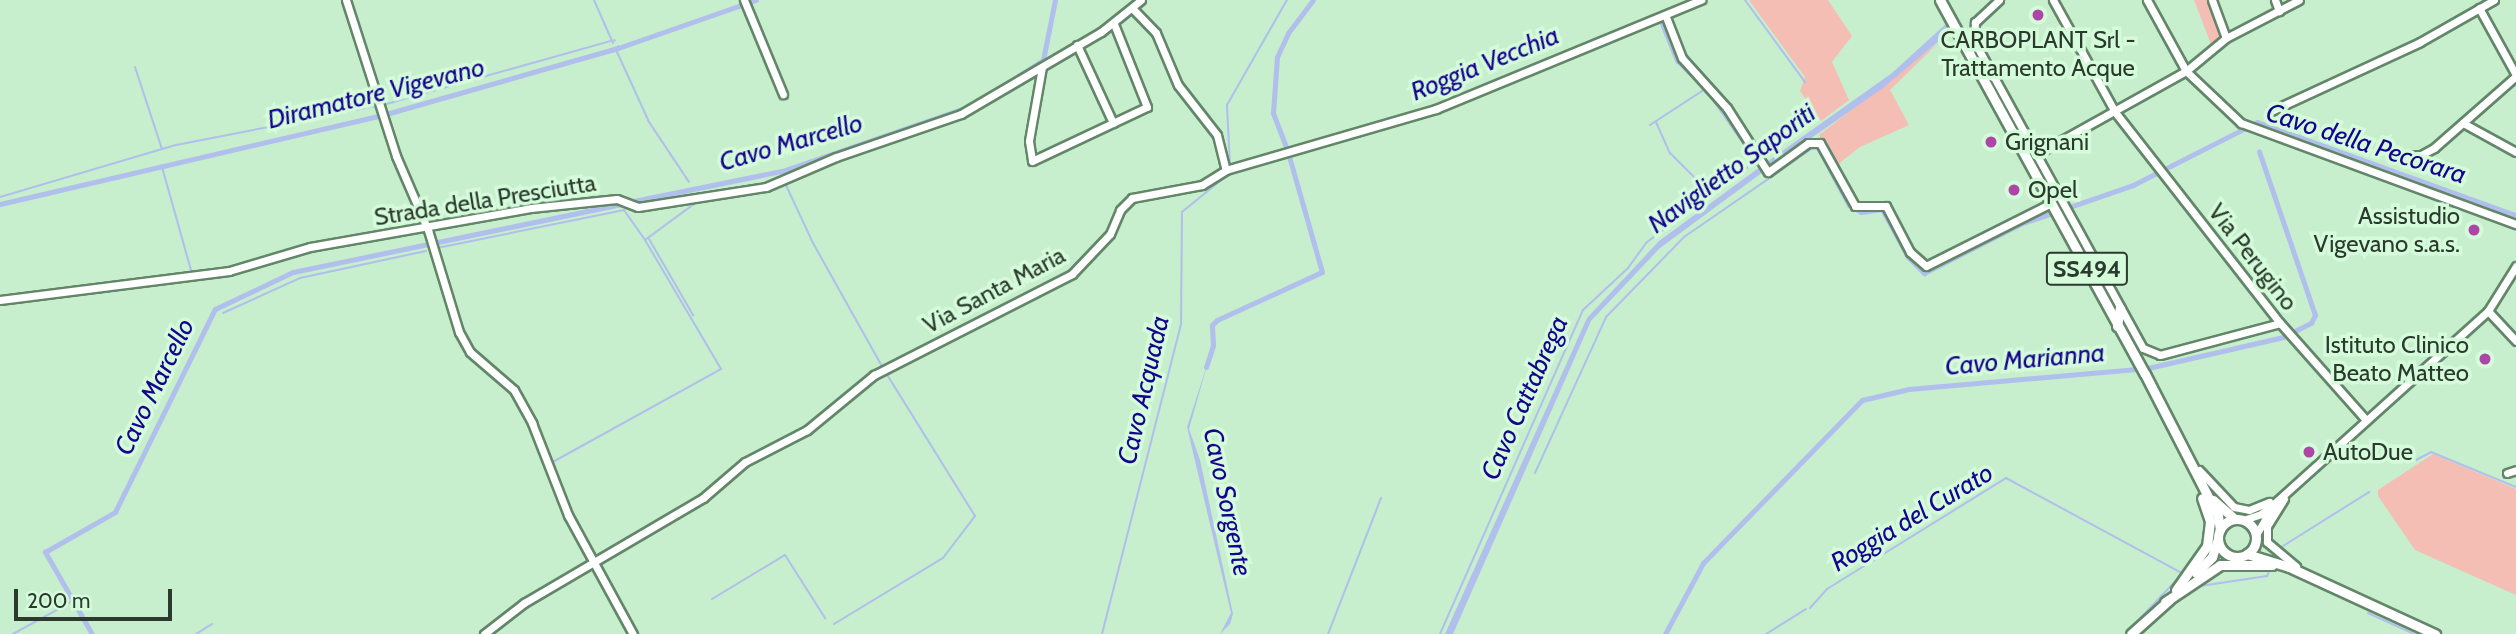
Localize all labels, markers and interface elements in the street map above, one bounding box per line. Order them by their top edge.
marker: CARBOPLANT Srl - Trattamento Acque [2030,7,2046,23]
water label: Roggia Vecchia [1406,20,1564,108]
place label: CARBOPLANT Srl - Trattamento Acque [1940,26,2136,82]
water label: Diramatore Vigevano [264,52,488,136]
water label: Cavo della Pecorara [2262,97,2470,191]
water label: Naviglietto Saporiti [1642,98,1822,240]
water label: Cavo Marcello [716,108,866,178]
place label: Grignani [2005,128,2089,156]
marker: Grignani [1983,134,1999,150]
street label: Strada della Presciutta [372,168,598,232]
place label: Opel [2028,176,2078,204]
marker: Opel [2006,182,2022,198]
street label: Via Perugino [2202,198,2304,316]
place label: Assistudio Vigevano s.a.s. [2314,202,2460,258]
marker: Assistudio Vigevano s.a.s. [2466,222,2482,238]
street label: Via Santa Maria [918,241,1070,339]
road number: SS494 [2045,250,2129,288]
water label: Cavo Cattabrega [1475,311,1575,485]
water label: Cavo Acquada [1112,313,1176,467]
water label: Cavo Marcello [109,314,201,460]
place label: Istituto Clinico Beato Matteo [2325,331,2469,387]
water label: Cavo Marianna [1944,337,2106,383]
marker: Istituto Clinico Beato Matteo [2475,349,2495,369]
water label: Cavo Sorgente [1196,425,1258,579]
place label: AutoDue [2323,438,2413,466]
marker: AutoDue [2301,444,2317,460]
water label: Roggia del Curato [1825,457,1999,579]
scale bar [18,574,175,618]
text: 200 m [27,588,90,613]

